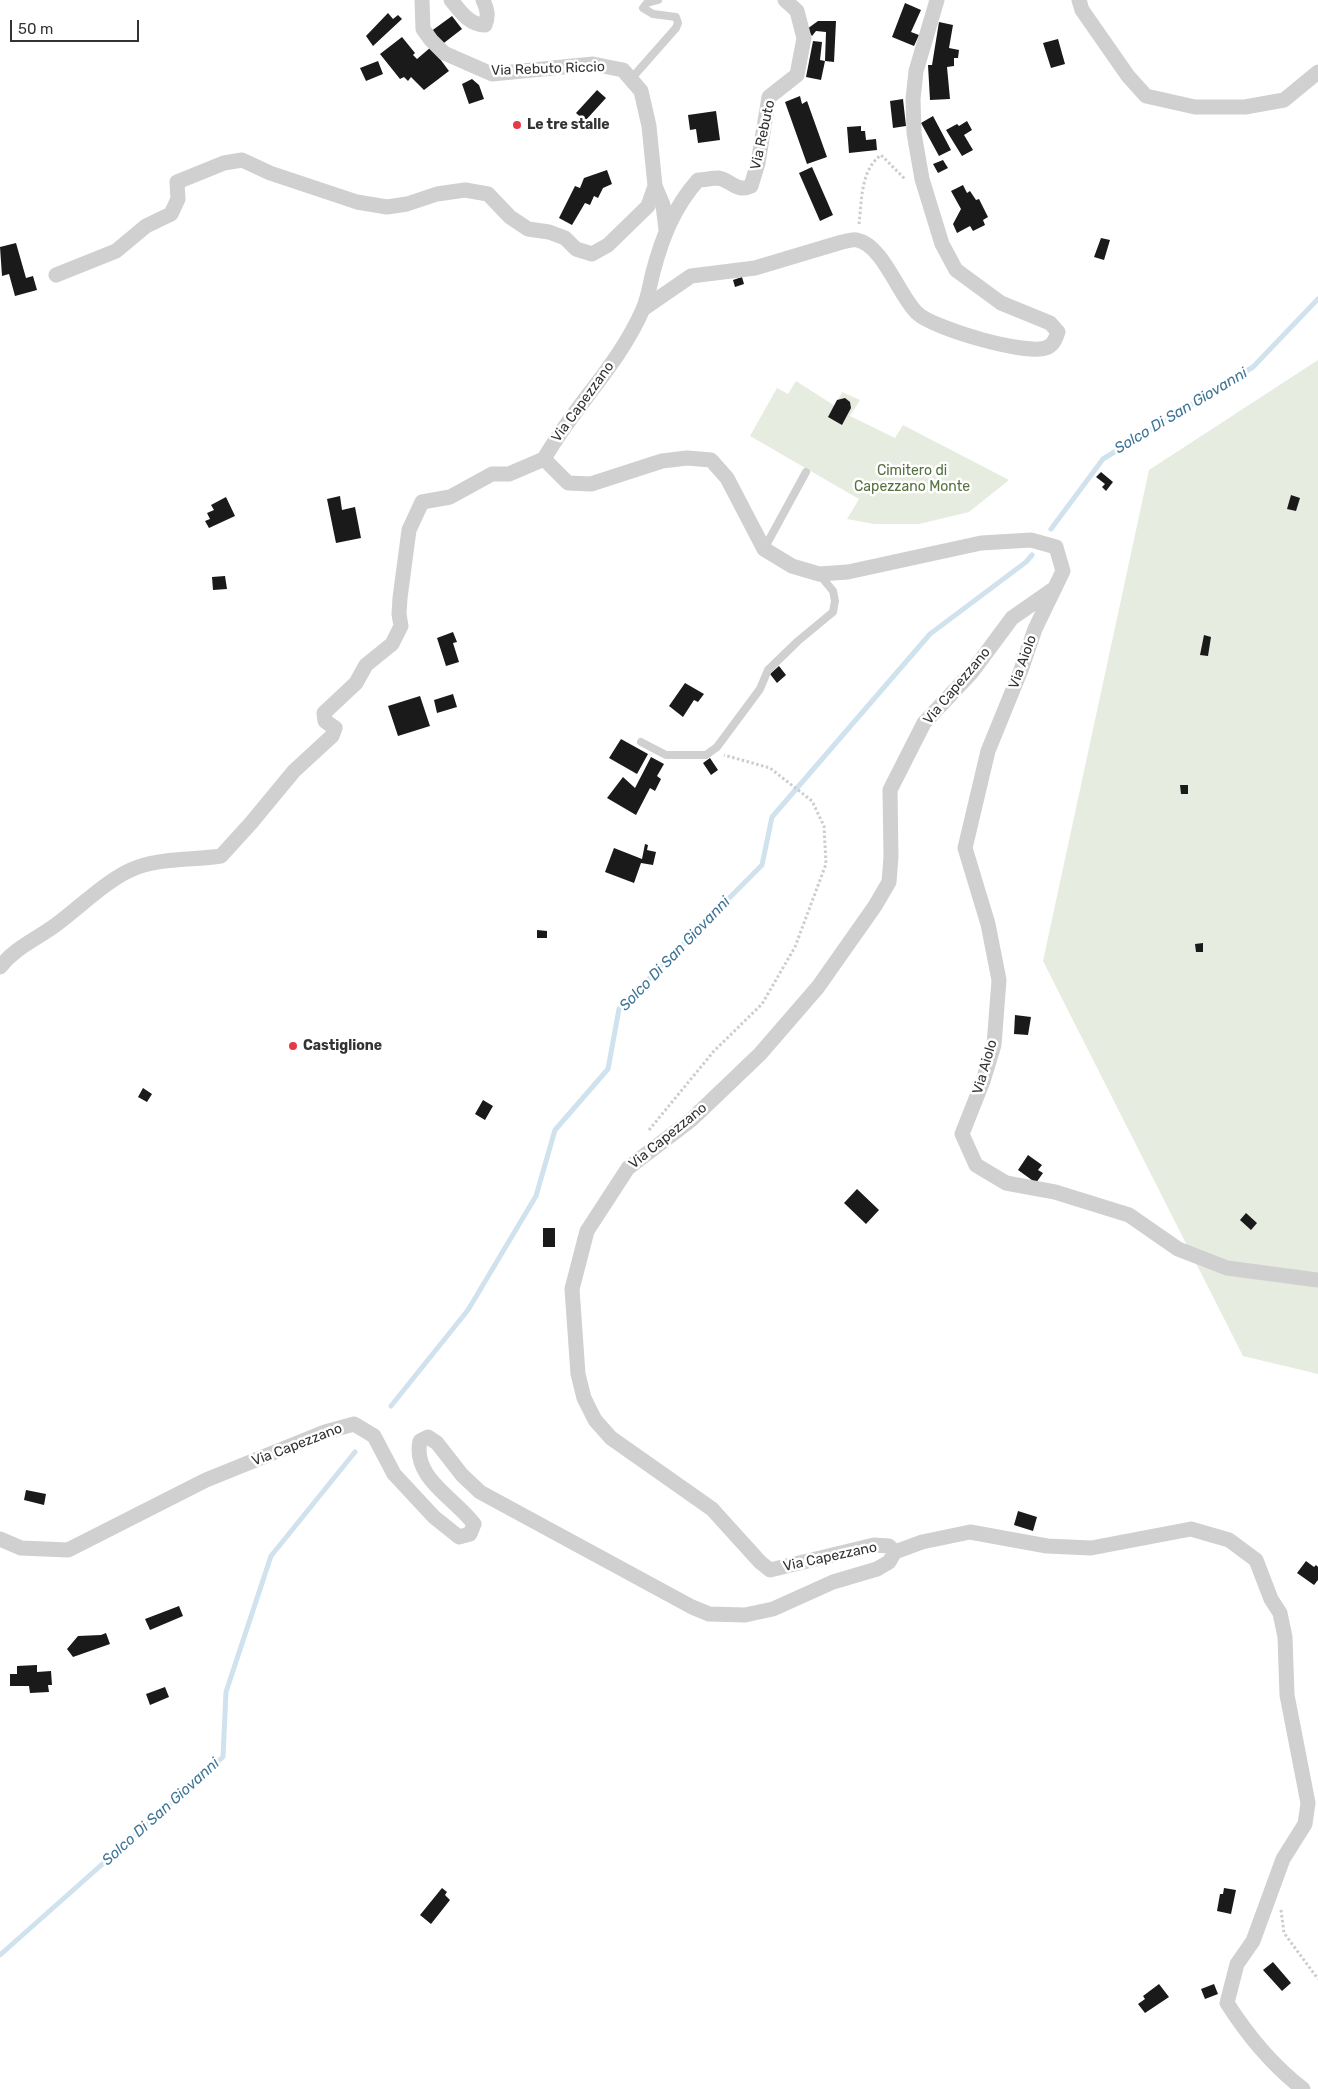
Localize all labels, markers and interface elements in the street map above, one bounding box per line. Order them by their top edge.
scale bar [12,10,141,42]
text: 50 m [18,20,53,38]
street label: Via Rebuto Riccio [491,59,605,79]
street label: Via Rebuto [747,99,779,171]
place label: Le tre stalle [527,117,610,133]
marker: Le tre stalle [511,119,523,131]
street label: Via Capezzano [548,358,618,446]
water label: Solco Di San Giovanni [1111,364,1251,458]
park label: Cimitero di Capezzano Monte [854,463,970,496]
street label: Via Aiolo [1006,633,1040,691]
street label: Via Capezzano [920,644,994,728]
water label: Solco Di San Giovanni [616,893,734,1015]
place label: Castiglione [303,1038,382,1054]
street label: Via Aiolo [969,1038,1001,1096]
marker: Castiglione [287,1040,299,1052]
street label: Via Capezzano [626,1099,710,1173]
street label: Via Capezzano [249,1420,345,1470]
street label: Via Capezzano [782,1539,878,1575]
water label: Solco Di San Giovanni [99,1755,223,1869]

